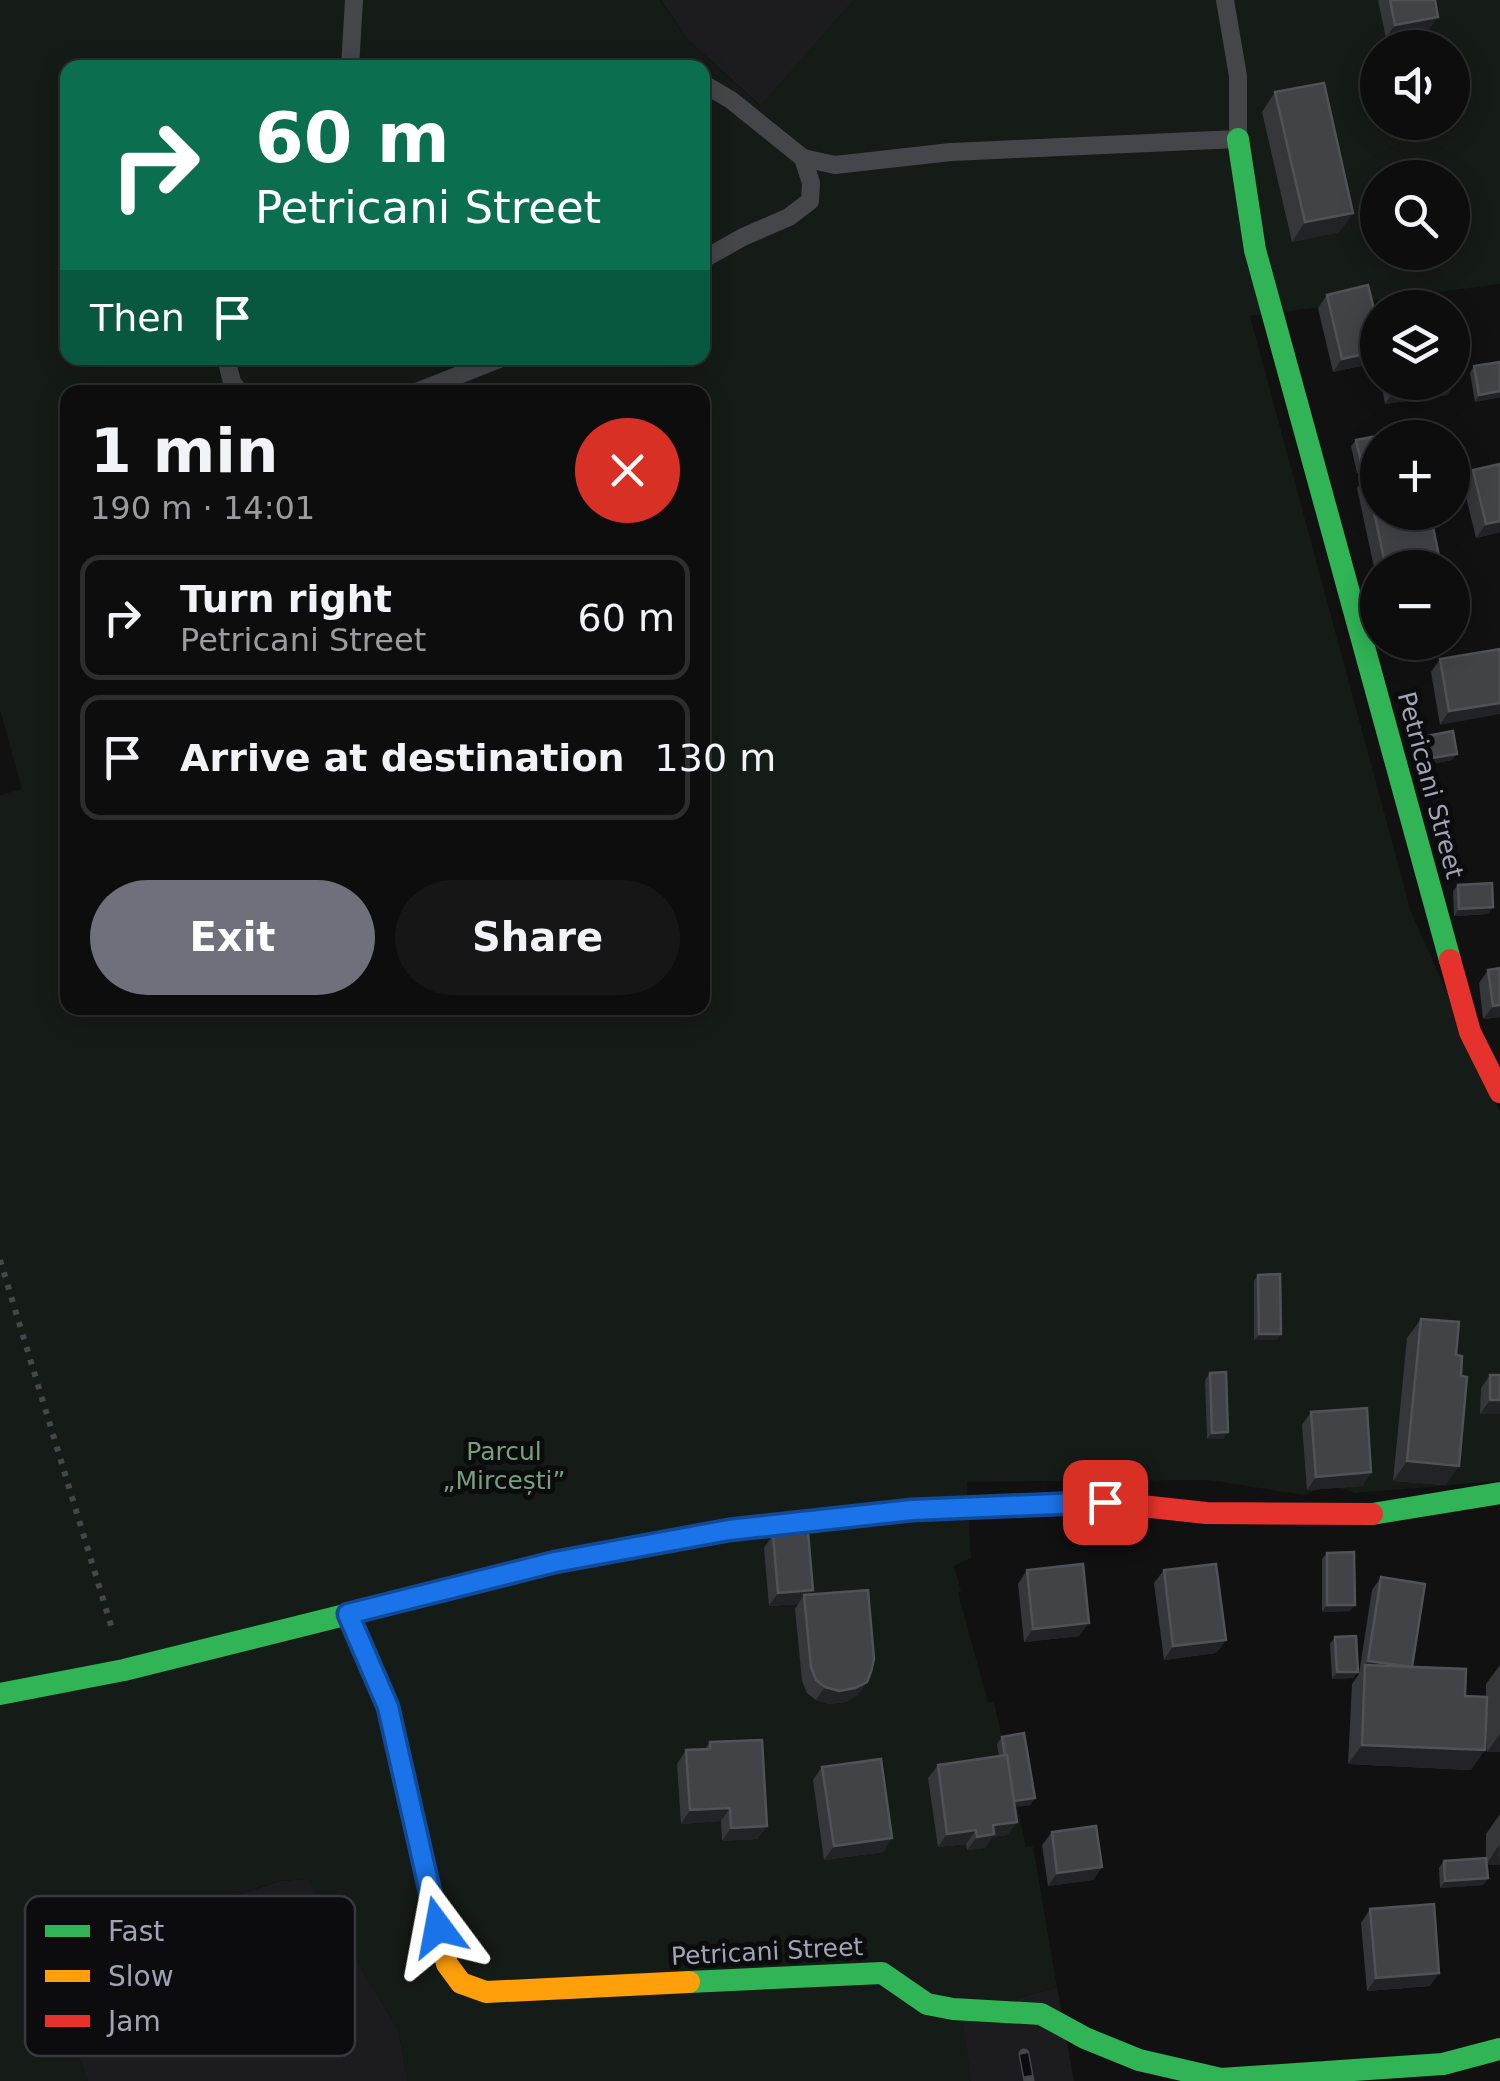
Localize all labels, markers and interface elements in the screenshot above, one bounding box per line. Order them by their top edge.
map controls [1360,30,1470,660]
button: sound [1360,30,1470,140]
text: 60 m [255,97,450,179]
icon: right [90,100,220,230]
button: search [1360,160,1470,270]
text: Petricani Street [255,181,601,234]
icon: arrive [205,290,260,345]
button: layers [1360,290,1470,400]
text: Then [90,296,185,340]
text: 1 min [90,416,278,486]
button: close [575,418,680,523]
button: + [1360,420,1470,530]
text: 190 m · 14:01 [90,489,315,527]
button: − [1360,550,1470,660]
text: Turn right [180,577,392,621]
icon: right [95,590,150,645]
text: 60 m [578,596,675,640]
text: Petricani Street [180,621,426,659]
street label: Petricani Street [1392,688,1469,882]
icon: arrive [95,730,150,785]
text: Arrive at destination [180,736,625,780]
text: 130 m [655,736,776,780]
button: Exit [90,880,375,995]
button: Share [395,880,680,995]
park label: Parcul „Mircești” [442,1437,566,1495]
pin [1063,1460,1148,1545]
icon: arrive [1078,1475,1133,1530]
position arrow [386,1875,490,1979]
legend [25,1896,355,2056]
text: Fast [108,1915,164,1948]
street label: Petricani Street [670,1932,864,1971]
text: Slow [108,1960,174,1993]
text: Jam [106,2005,161,2038]

